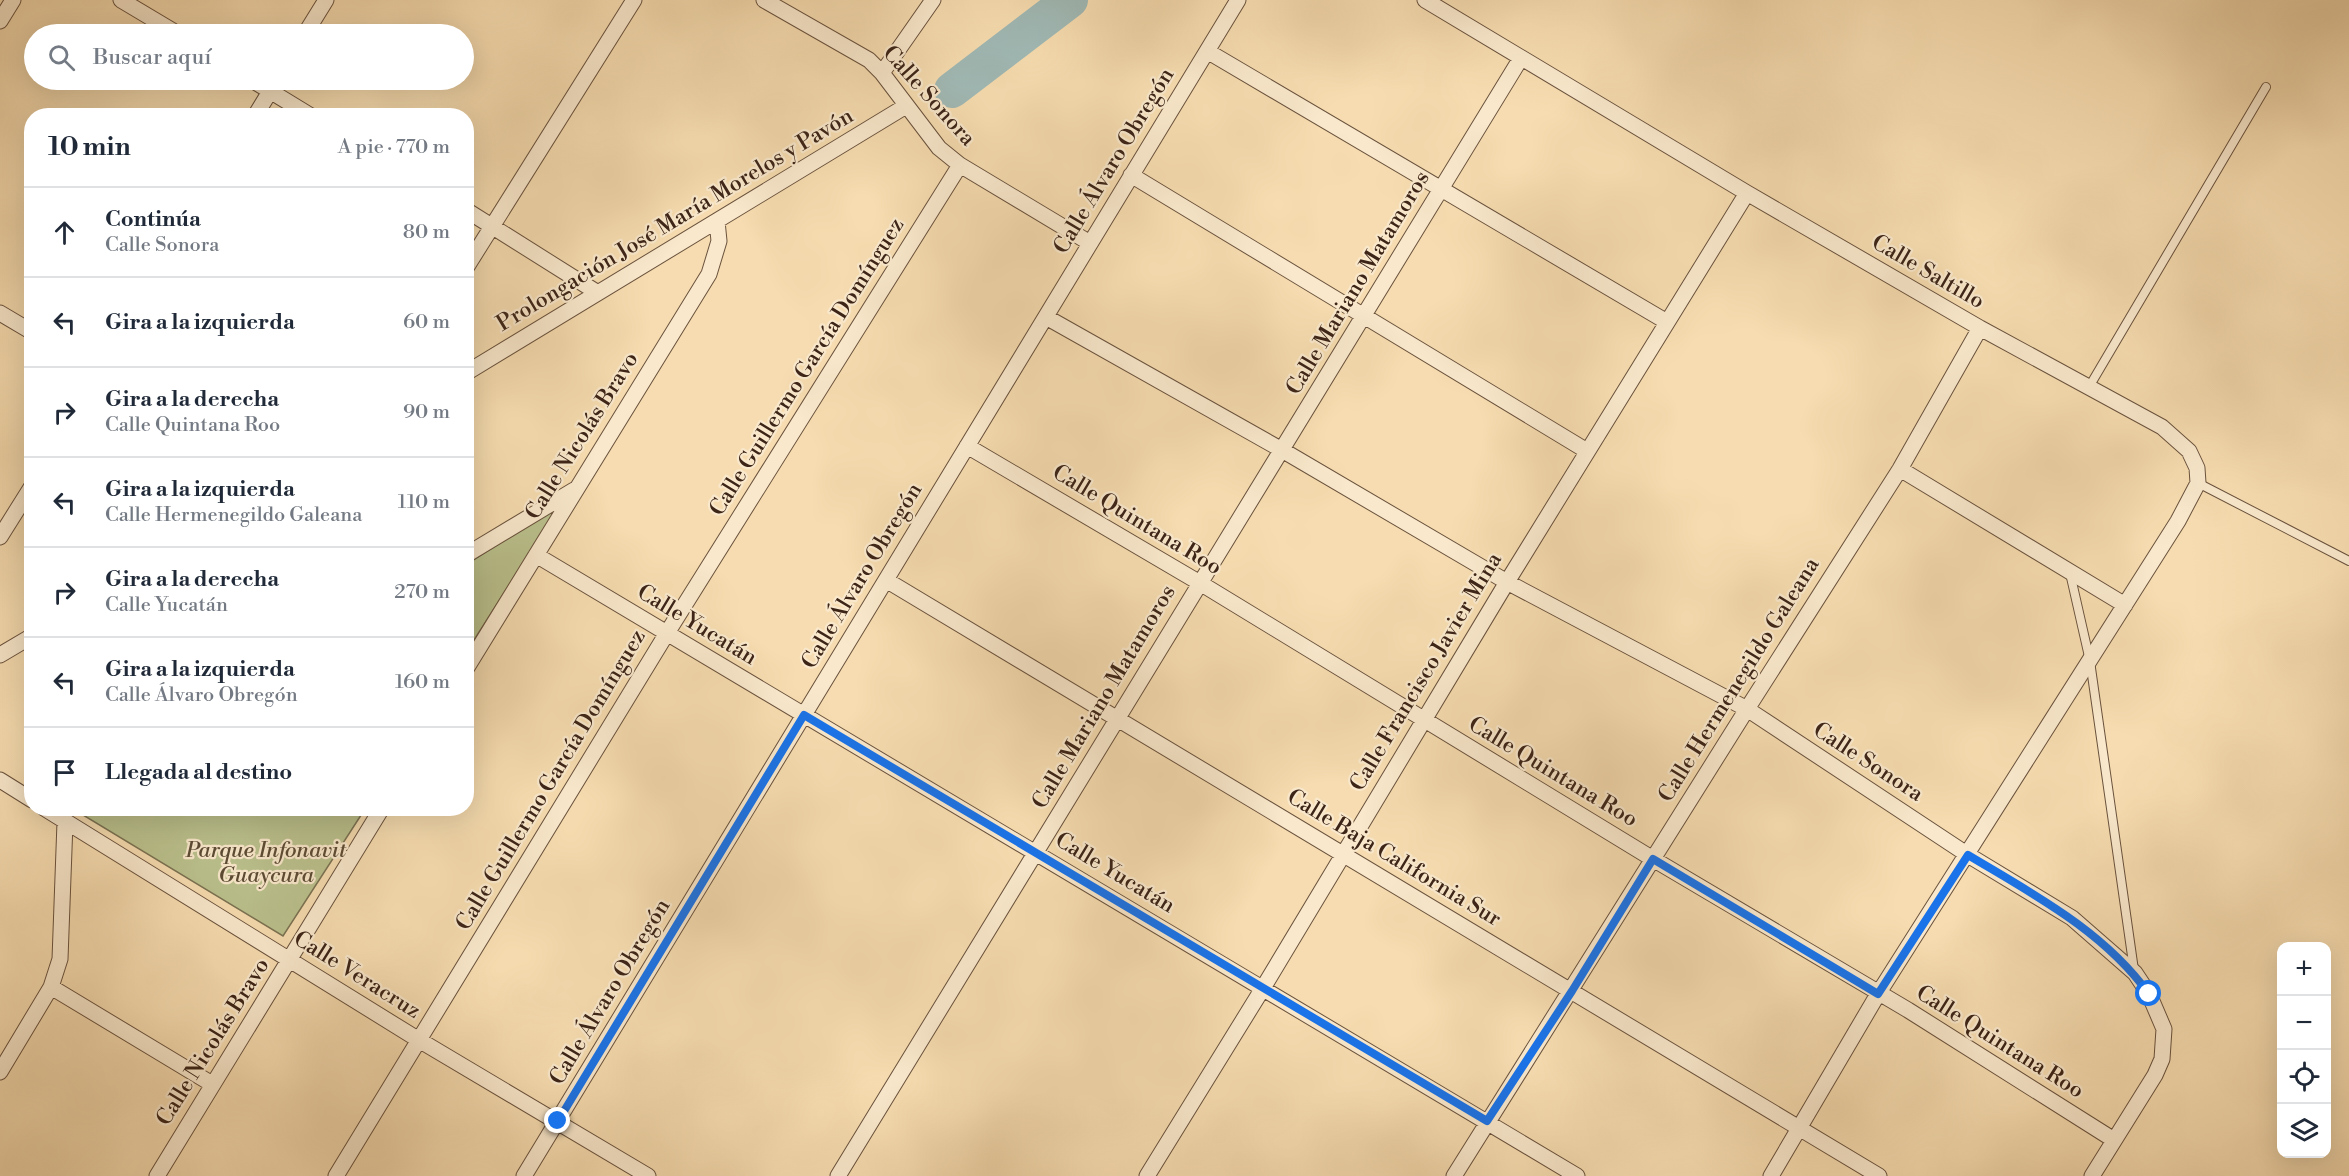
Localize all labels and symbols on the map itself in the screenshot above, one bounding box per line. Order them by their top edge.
street label: Calle Sonora [877,40,982,152]
street label: Calle Álvaro Obregón [1047,63,1180,259]
street label: Prolongación José María Morelos y Pavón [492,102,858,338]
street label: Calle Mariano Matamoros [1280,166,1436,400]
street label: Calle Guillermo García Domínguez [704,213,910,521]
street label: Calle Saltillo [1867,229,1989,315]
street label: Calle Nicolás Bravo [520,347,644,525]
street label: Calle Quintana Roo [1047,459,1227,581]
street label: Calle Álvaro Obregón [795,478,928,674]
street label: Calle Francisco Javier Mina [1344,547,1508,796]
street label: Calle Hermenegildo Galeana [1653,552,1826,807]
street label: Calle Yucatán [632,579,762,671]
street label: Calle Mariano Matamoros [1026,580,1182,814]
street label: Calle Guillermo García Domínguez [450,625,652,935]
street label: Calle Quintana Roo [1463,711,1643,833]
street label: Calle Sonora [1808,716,1929,808]
street label: Calle Baja California Sur [1282,783,1506,933]
street label: Calle Yucatán [1050,827,1180,919]
park label: Parque Infonavit Guaycura [185,837,347,889]
street label: Calle Álvaro Obregón [543,894,676,1090]
street label: Calle Veracruz [288,925,426,1025]
street label: Calle Nicolás Bravo [151,953,275,1131]
street label: Calle Quintana Roo [1911,979,2089,1105]
route start [2135,980,2161,1006]
route end [544,1107,570,1133]

